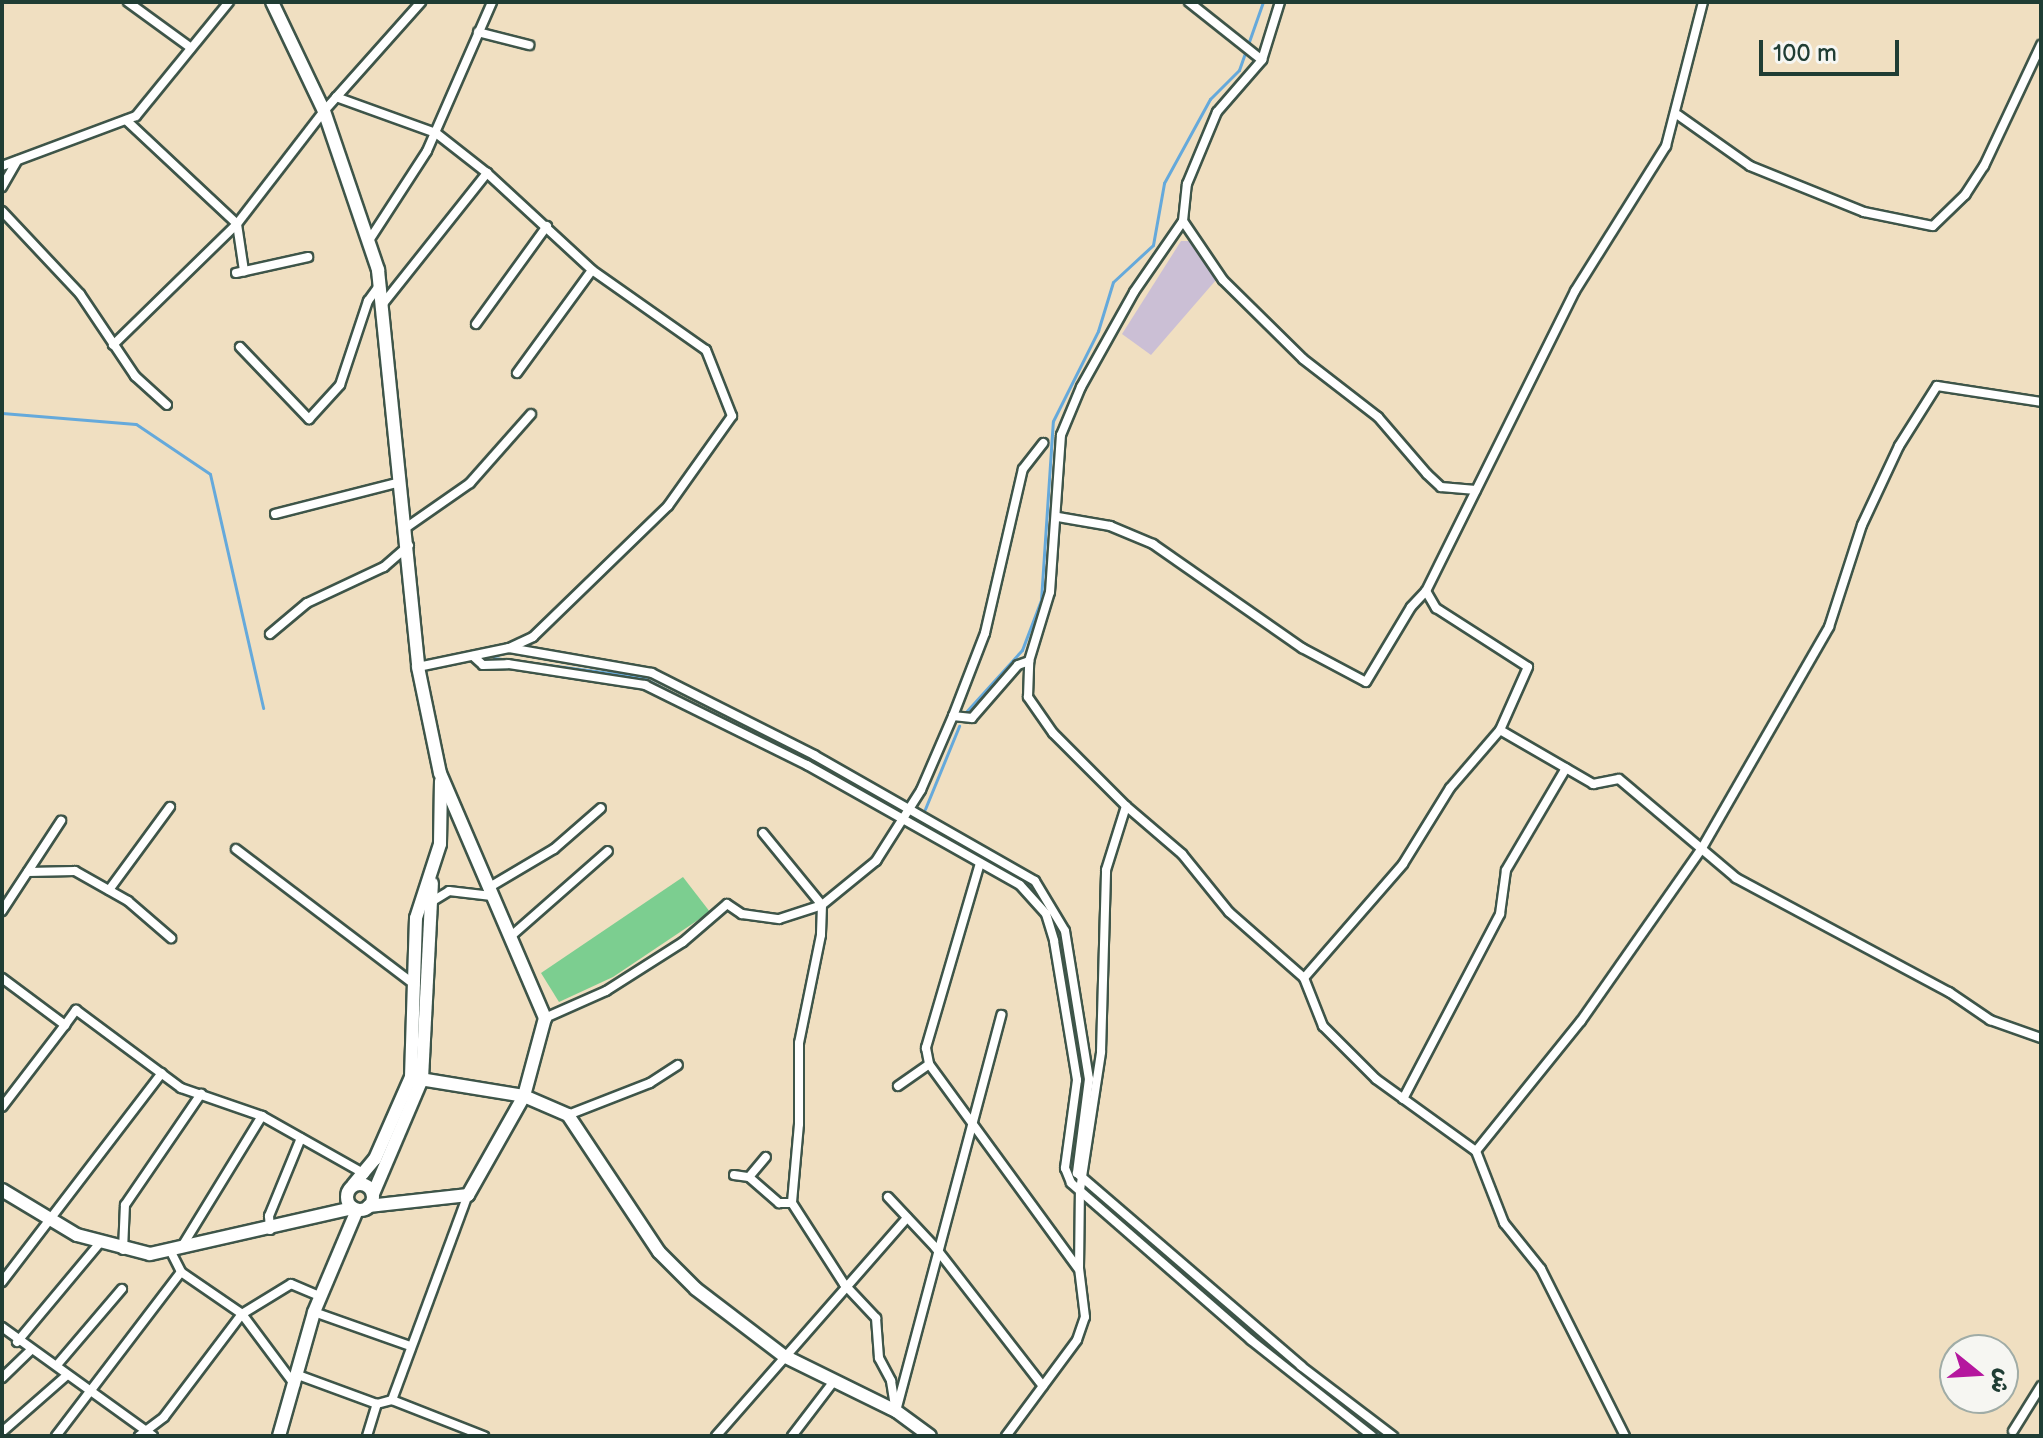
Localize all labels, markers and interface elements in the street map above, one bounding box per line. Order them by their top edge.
scale bar [1763,24,1903,74]
text: 100 m [1773,39,1837,68]
north arrow [1939,1334,2019,1414]
text: ش [1984,1365,2017,1397]

